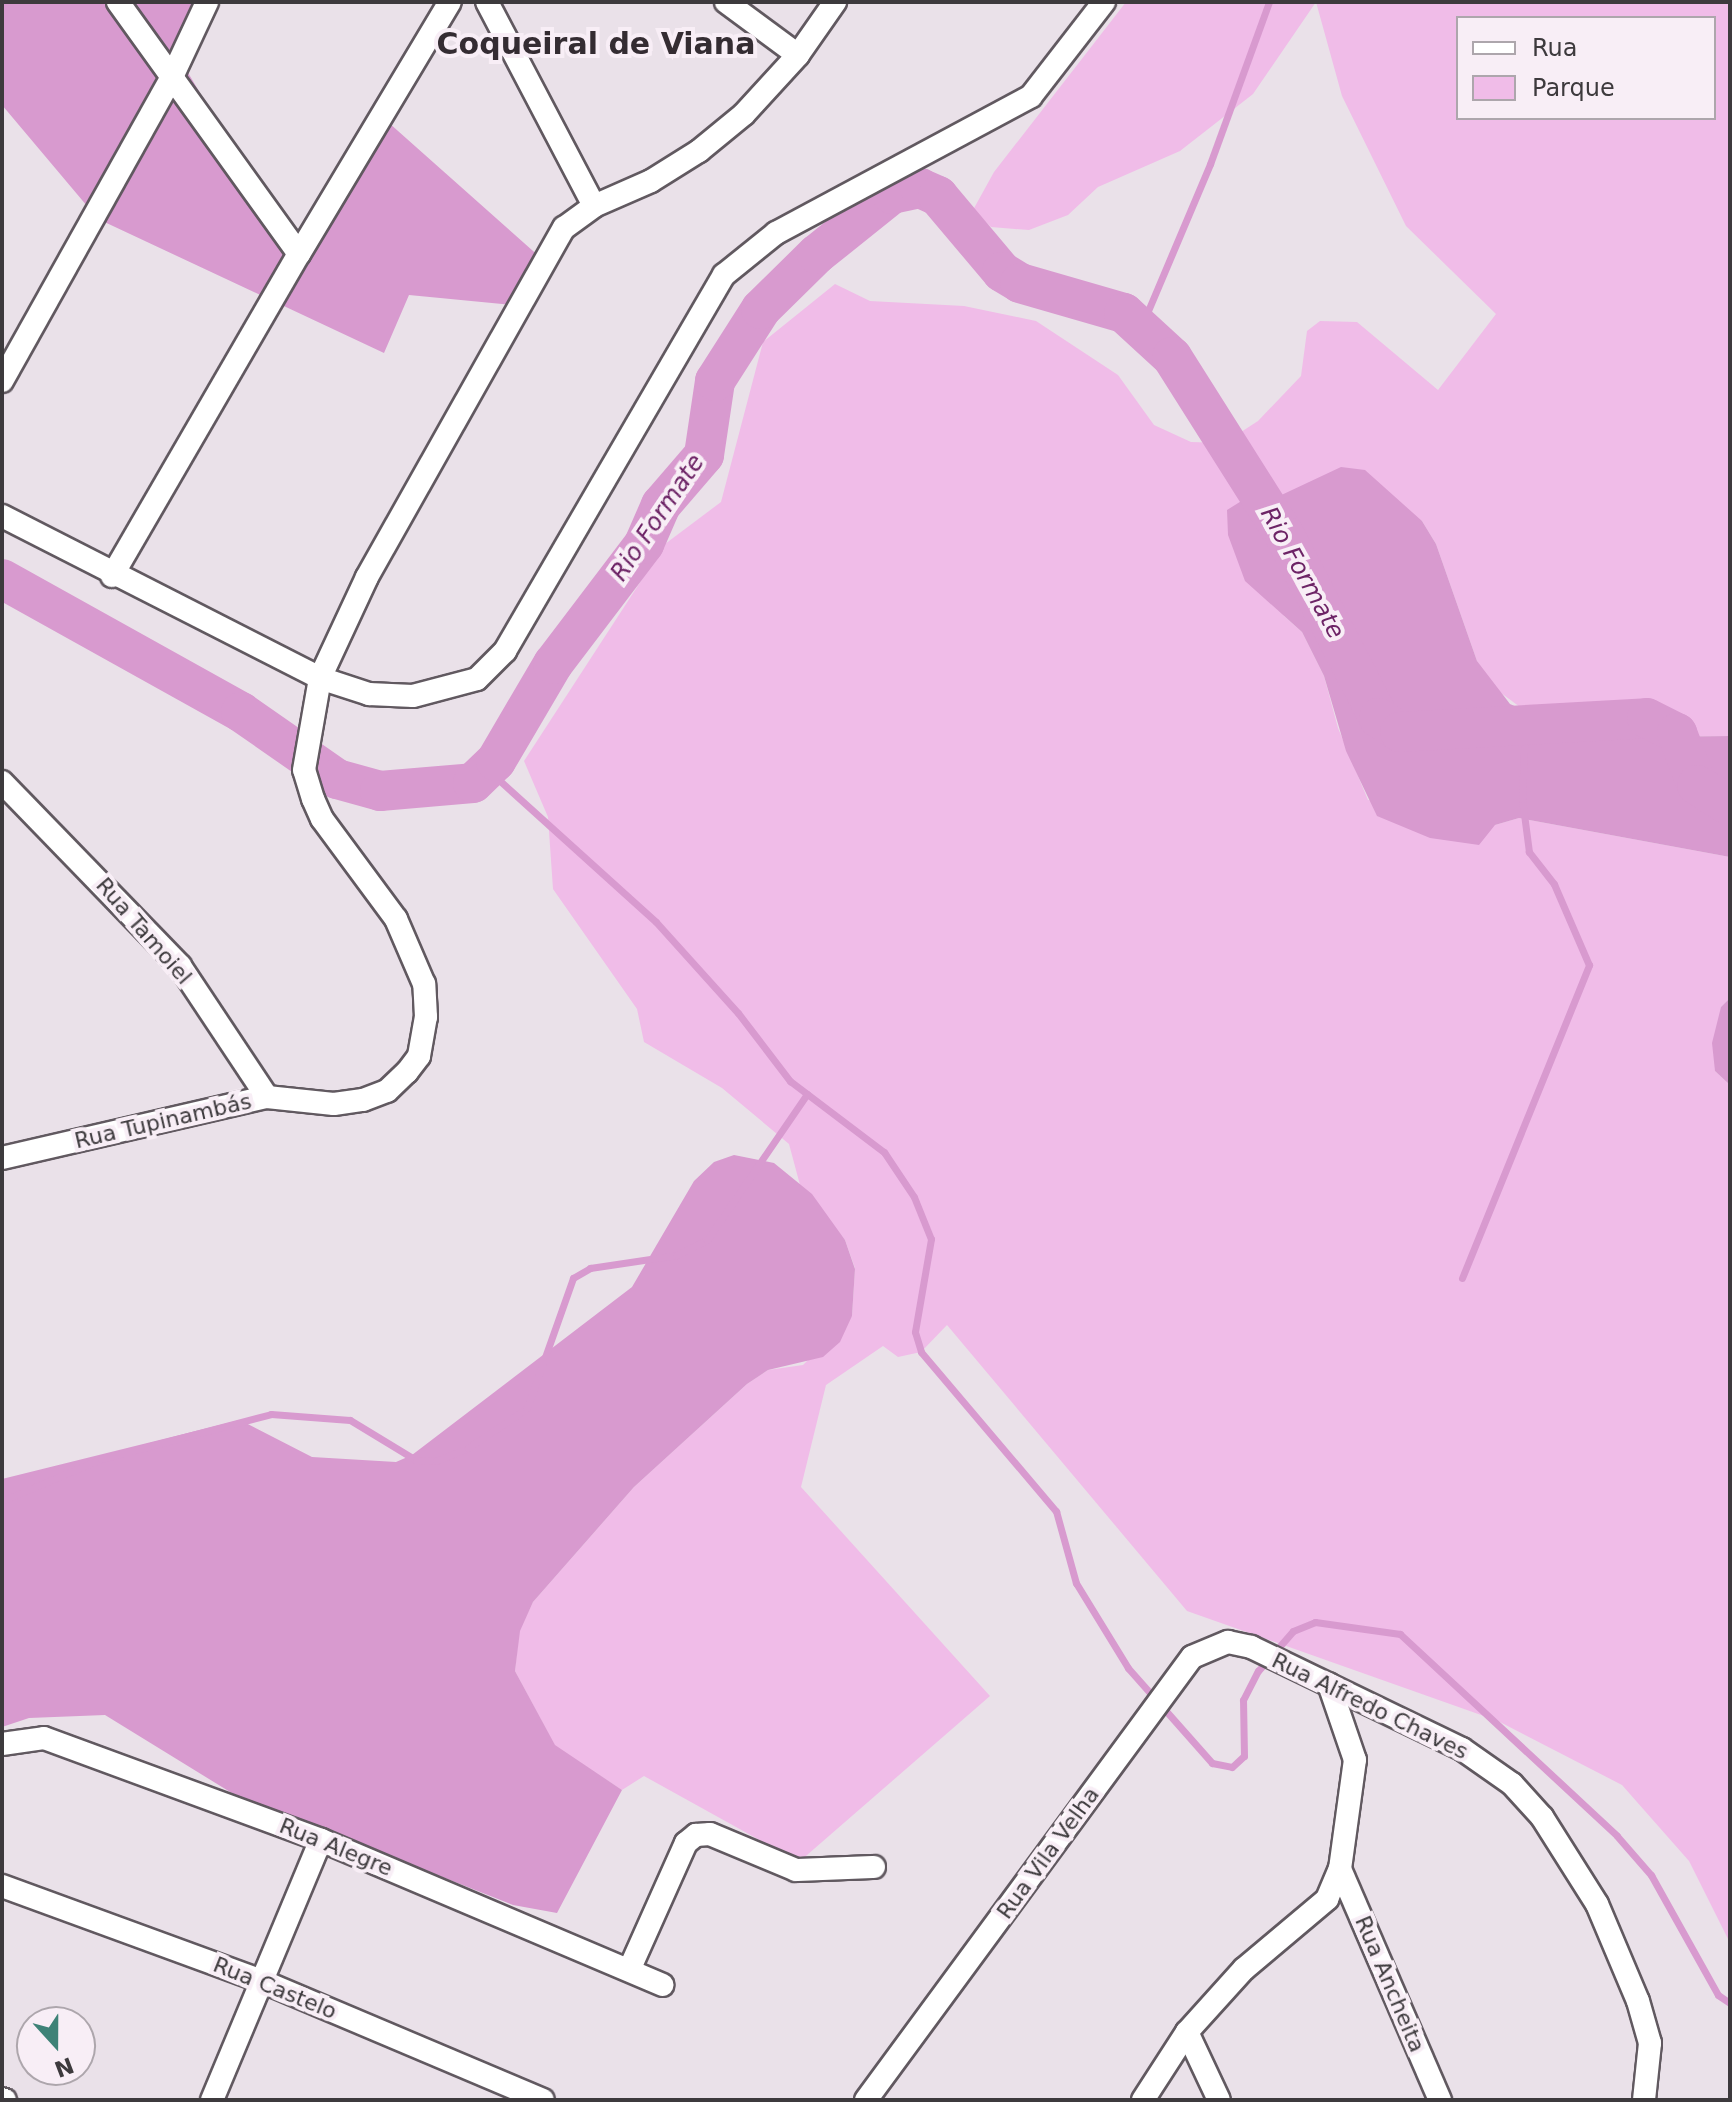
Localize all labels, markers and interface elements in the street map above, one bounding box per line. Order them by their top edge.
legend [1456,16,1716,120]
district label: Coqueiral de Viana [437,26,755,62]
text: Rua [1532,34,1578,62]
text: Parque [1532,74,1615,102]
water label: Rio Formate [605,449,711,587]
water label: Rio Formate [1254,502,1350,644]
street label: Rua Tamoiel [91,872,197,990]
street label: Rua Tupinambás [72,1088,254,1154]
street label: Rua Alfredo Chaves [1268,1647,1472,1765]
street label: Rua Vila Velha [991,1782,1105,1924]
street label: Rua Alegre [276,1812,396,1882]
street label: Rua Ancheita [1349,1912,1431,2056]
street label: Rua Castelo [209,1951,341,2025]
north arrow [16,2006,96,2086]
text: N [51,2052,77,2082]

